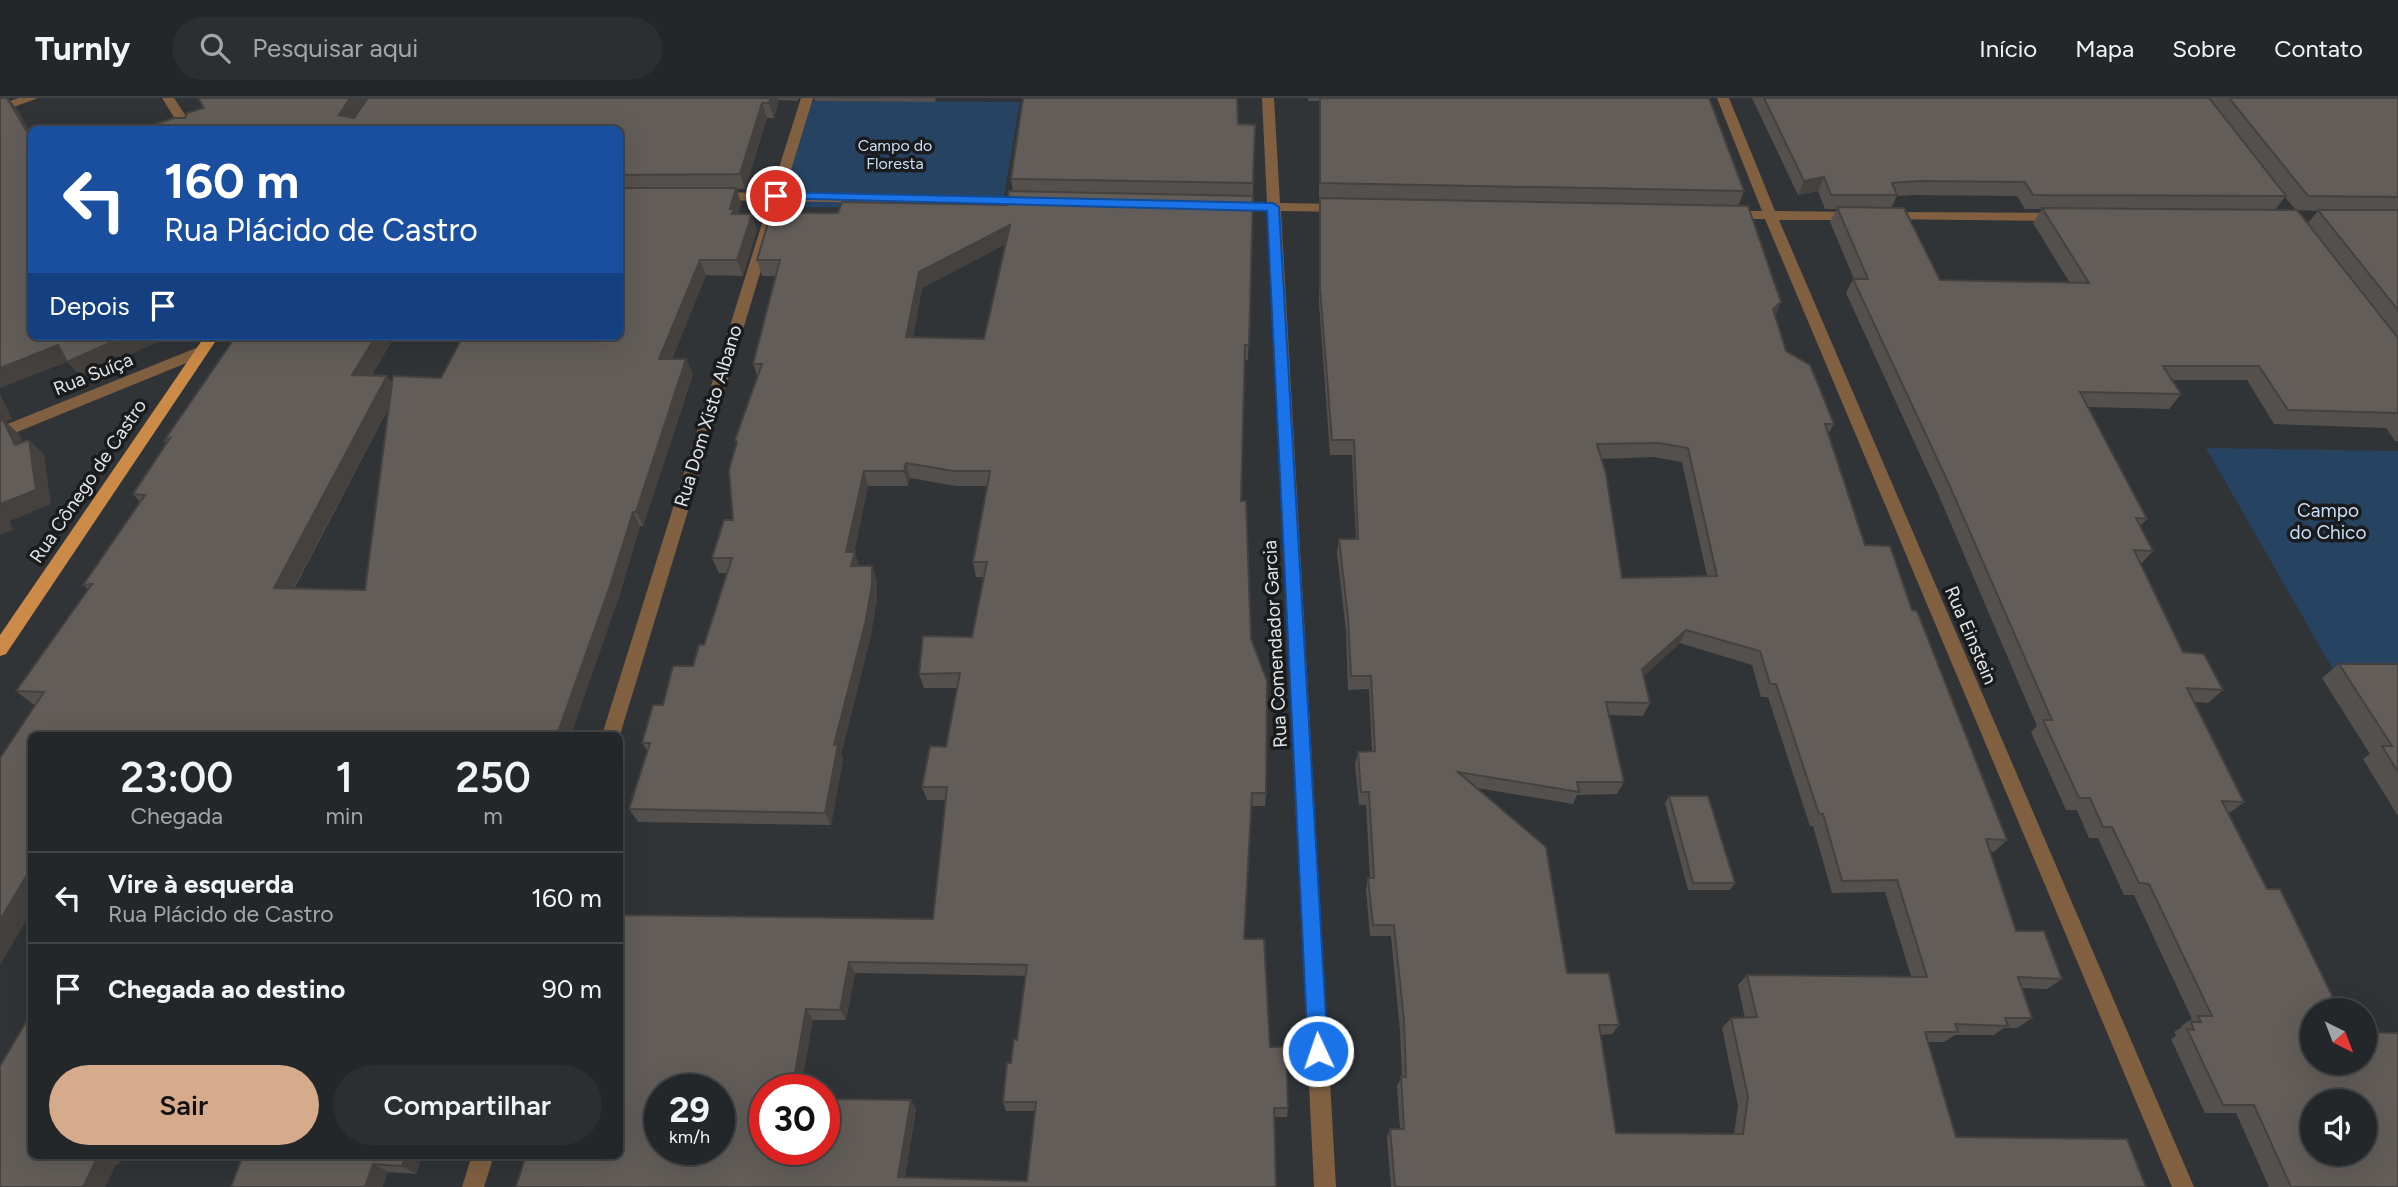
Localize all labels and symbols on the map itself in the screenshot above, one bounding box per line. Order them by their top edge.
park label: Campo do Floresta [858,136,932,173]
pin [746,166,806,226]
street label: Rua Dom Xisto Albano [669,322,747,510]
street label: Rua Suíça [50,348,136,400]
street label: Rua Cônego de Castro [25,395,151,567]
park label: Campo do Chico [2290,499,2366,544]
street label: Rua Comendador Garcia [1258,540,1292,748]
street label: Rua Einstein [1940,582,2002,688]
north arrow [2300,998,2376,1074]
position arrow [1281,1014,1355,1088]
speed limit sign: 30 [749,1074,840,1165]

